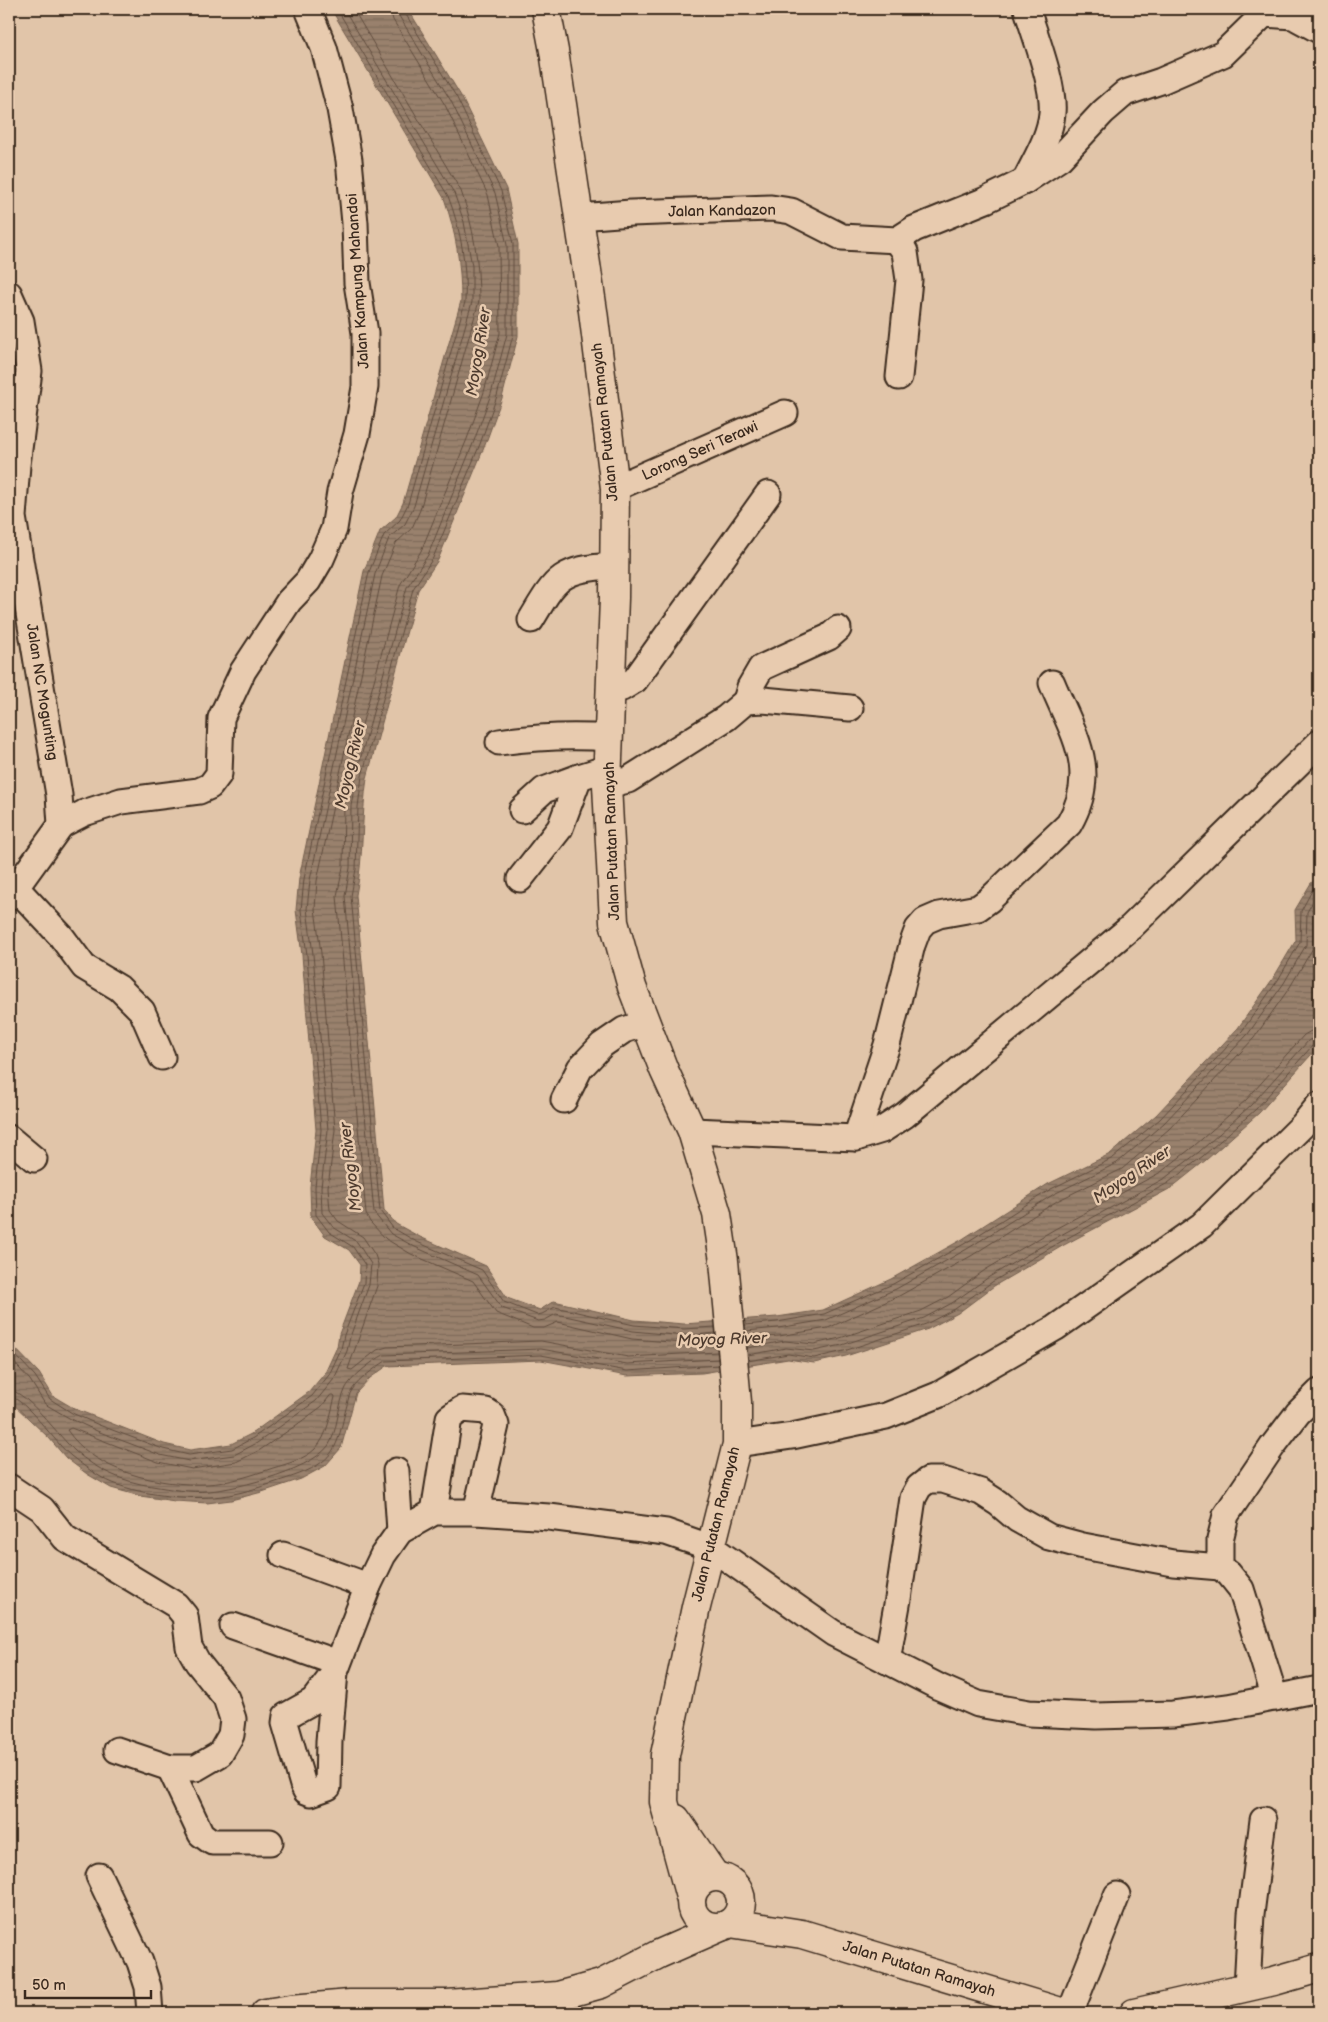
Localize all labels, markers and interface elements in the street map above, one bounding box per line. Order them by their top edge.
street label: Jalan Kampung Mahandoi [342,193,374,369]
street label: Jalan Kandazon [668,201,776,221]
water label: Moyog River [463,305,496,398]
street label: Jalan Putatan Ramayah [587,342,623,502]
street label: Lorong Seri Terawi [639,417,761,485]
street label: Jalan NC Mogunting [22,622,62,762]
water label: Moyog River [332,718,371,811]
street label: Jalan Putatan Ramayah [600,761,624,921]
water label: Moyog River [336,1120,366,1213]
water label: Moyog River [1090,1141,1175,1208]
water label: Moyog River [677,1329,768,1351]
street label: Jalan Putatan Ramayah [688,1445,744,1603]
street label: Jalan Putatan Ramayah [840,1937,998,2001]
scale bar [25,1967,151,1999]
text: 50 m [32,1976,66,1995]

